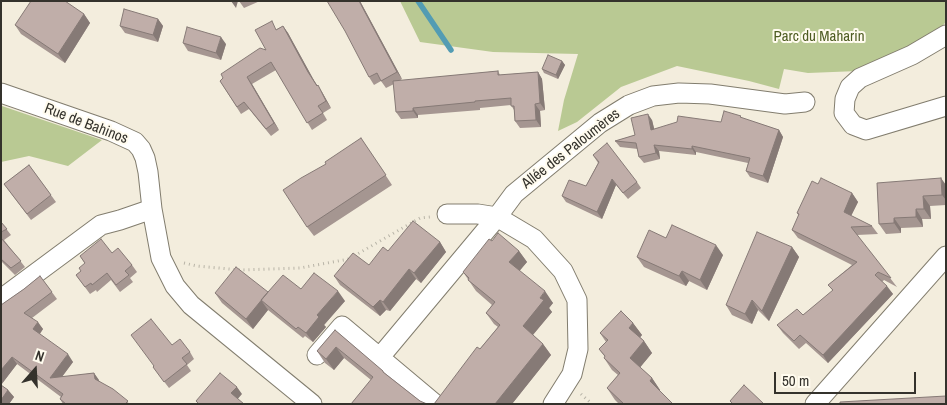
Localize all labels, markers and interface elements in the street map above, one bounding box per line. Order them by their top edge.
park label: Parc du Maharin [774,28,864,46]
street label: Rue de Bahinos [42,100,130,148]
street label: Allée des Paloumères [518,105,624,193]
north arrow [10,345,60,395]
text: N [33,346,47,366]
scale bar [777,362,920,394]
text: 50 m [782,370,809,391]

